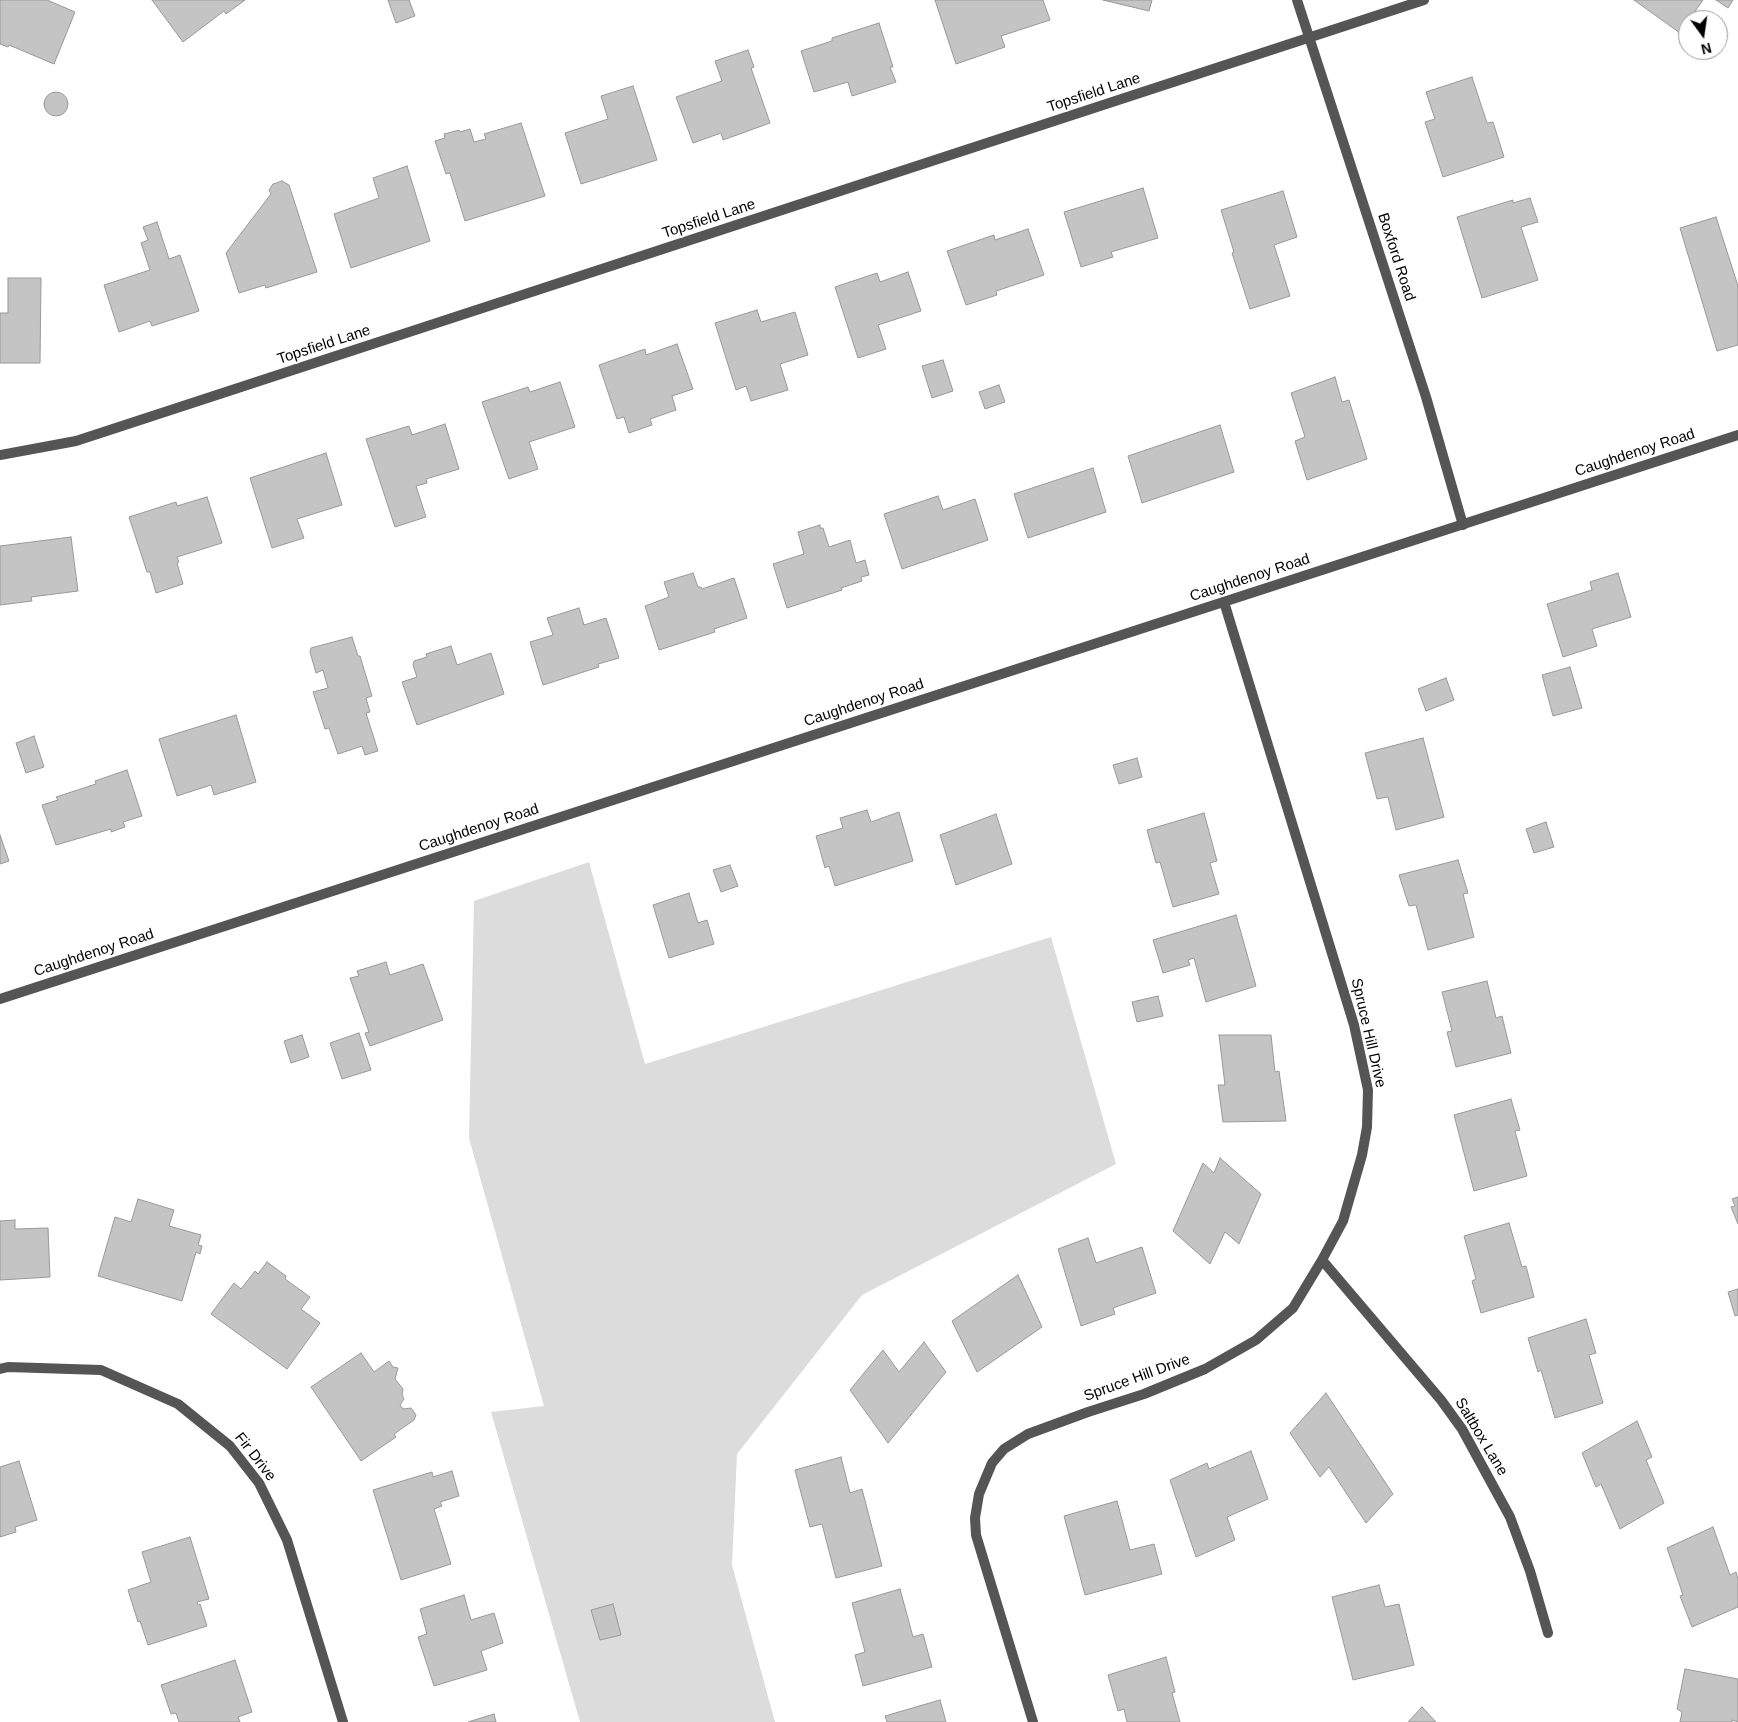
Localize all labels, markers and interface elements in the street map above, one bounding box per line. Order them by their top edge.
north arrow [1678,10,1728,60]
text: N [1700,40,1713,58]
street label: Topsfield Lane [1045,69,1143,117]
street label: Topsfield Lane [660,195,758,243]
street label: Boxford Road [1373,211,1419,303]
street label: Topsfield Lane [275,321,373,369]
street label: Caughdenoy Road [1573,425,1697,481]
street label: Caughdenoy Road [1188,550,1312,606]
street label: Caughdenoy Road [802,675,926,731]
street label: Caughdenoy Road [417,800,541,856]
street label: Caughdenoy Road [32,925,156,981]
street label: Spruce Hill Drive [1347,977,1389,1089]
street label: Spruce Hill Drive [1081,1350,1193,1406]
street label: Saltbox Lane [1451,1395,1511,1479]
street label: Fir Drive [230,1429,280,1485]

